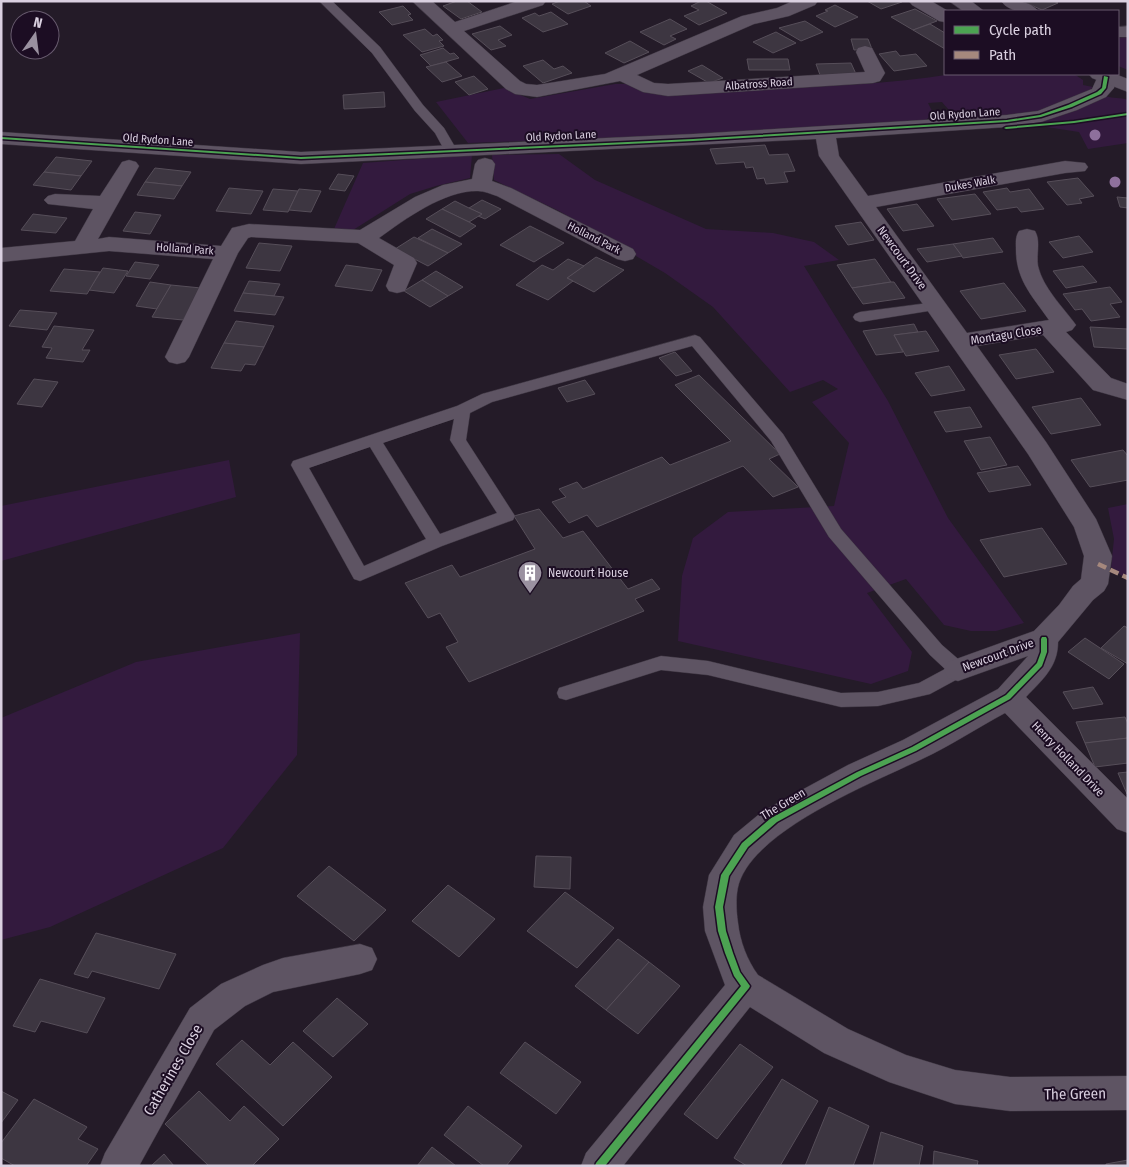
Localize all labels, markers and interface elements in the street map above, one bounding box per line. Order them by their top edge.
north arrow [10,10,60,60]
legend [944,10,1119,75]
text: N [32,14,44,32]
text: Cycle path [989,21,1052,39]
text: Path [989,46,1016,64]
street label: Albatross Road [725,75,793,93]
street label: Old Rydon Lane [929,105,1001,123]
street label: Old Rydon Lane [525,128,597,144]
street label: Old Rydon Lane [122,131,194,149]
street label: Dukes Walk [944,173,997,195]
street label: Holland Park [565,219,623,257]
street label: Newcourt Drive [874,224,930,292]
street label: Holland Park [156,241,215,258]
street label: Montagu Close [969,322,1043,348]
building icon: Newcourt House [517,560,543,594]
place label: Newcourt House [548,566,628,580]
street label: Newcourt Drive [960,636,1036,674]
street label: Henry Holland Drive [1029,719,1107,799]
street label: The Green [758,785,808,823]
street label: Catherines Close [140,1021,206,1119]
street label: The Green [1044,1084,1106,1104]

